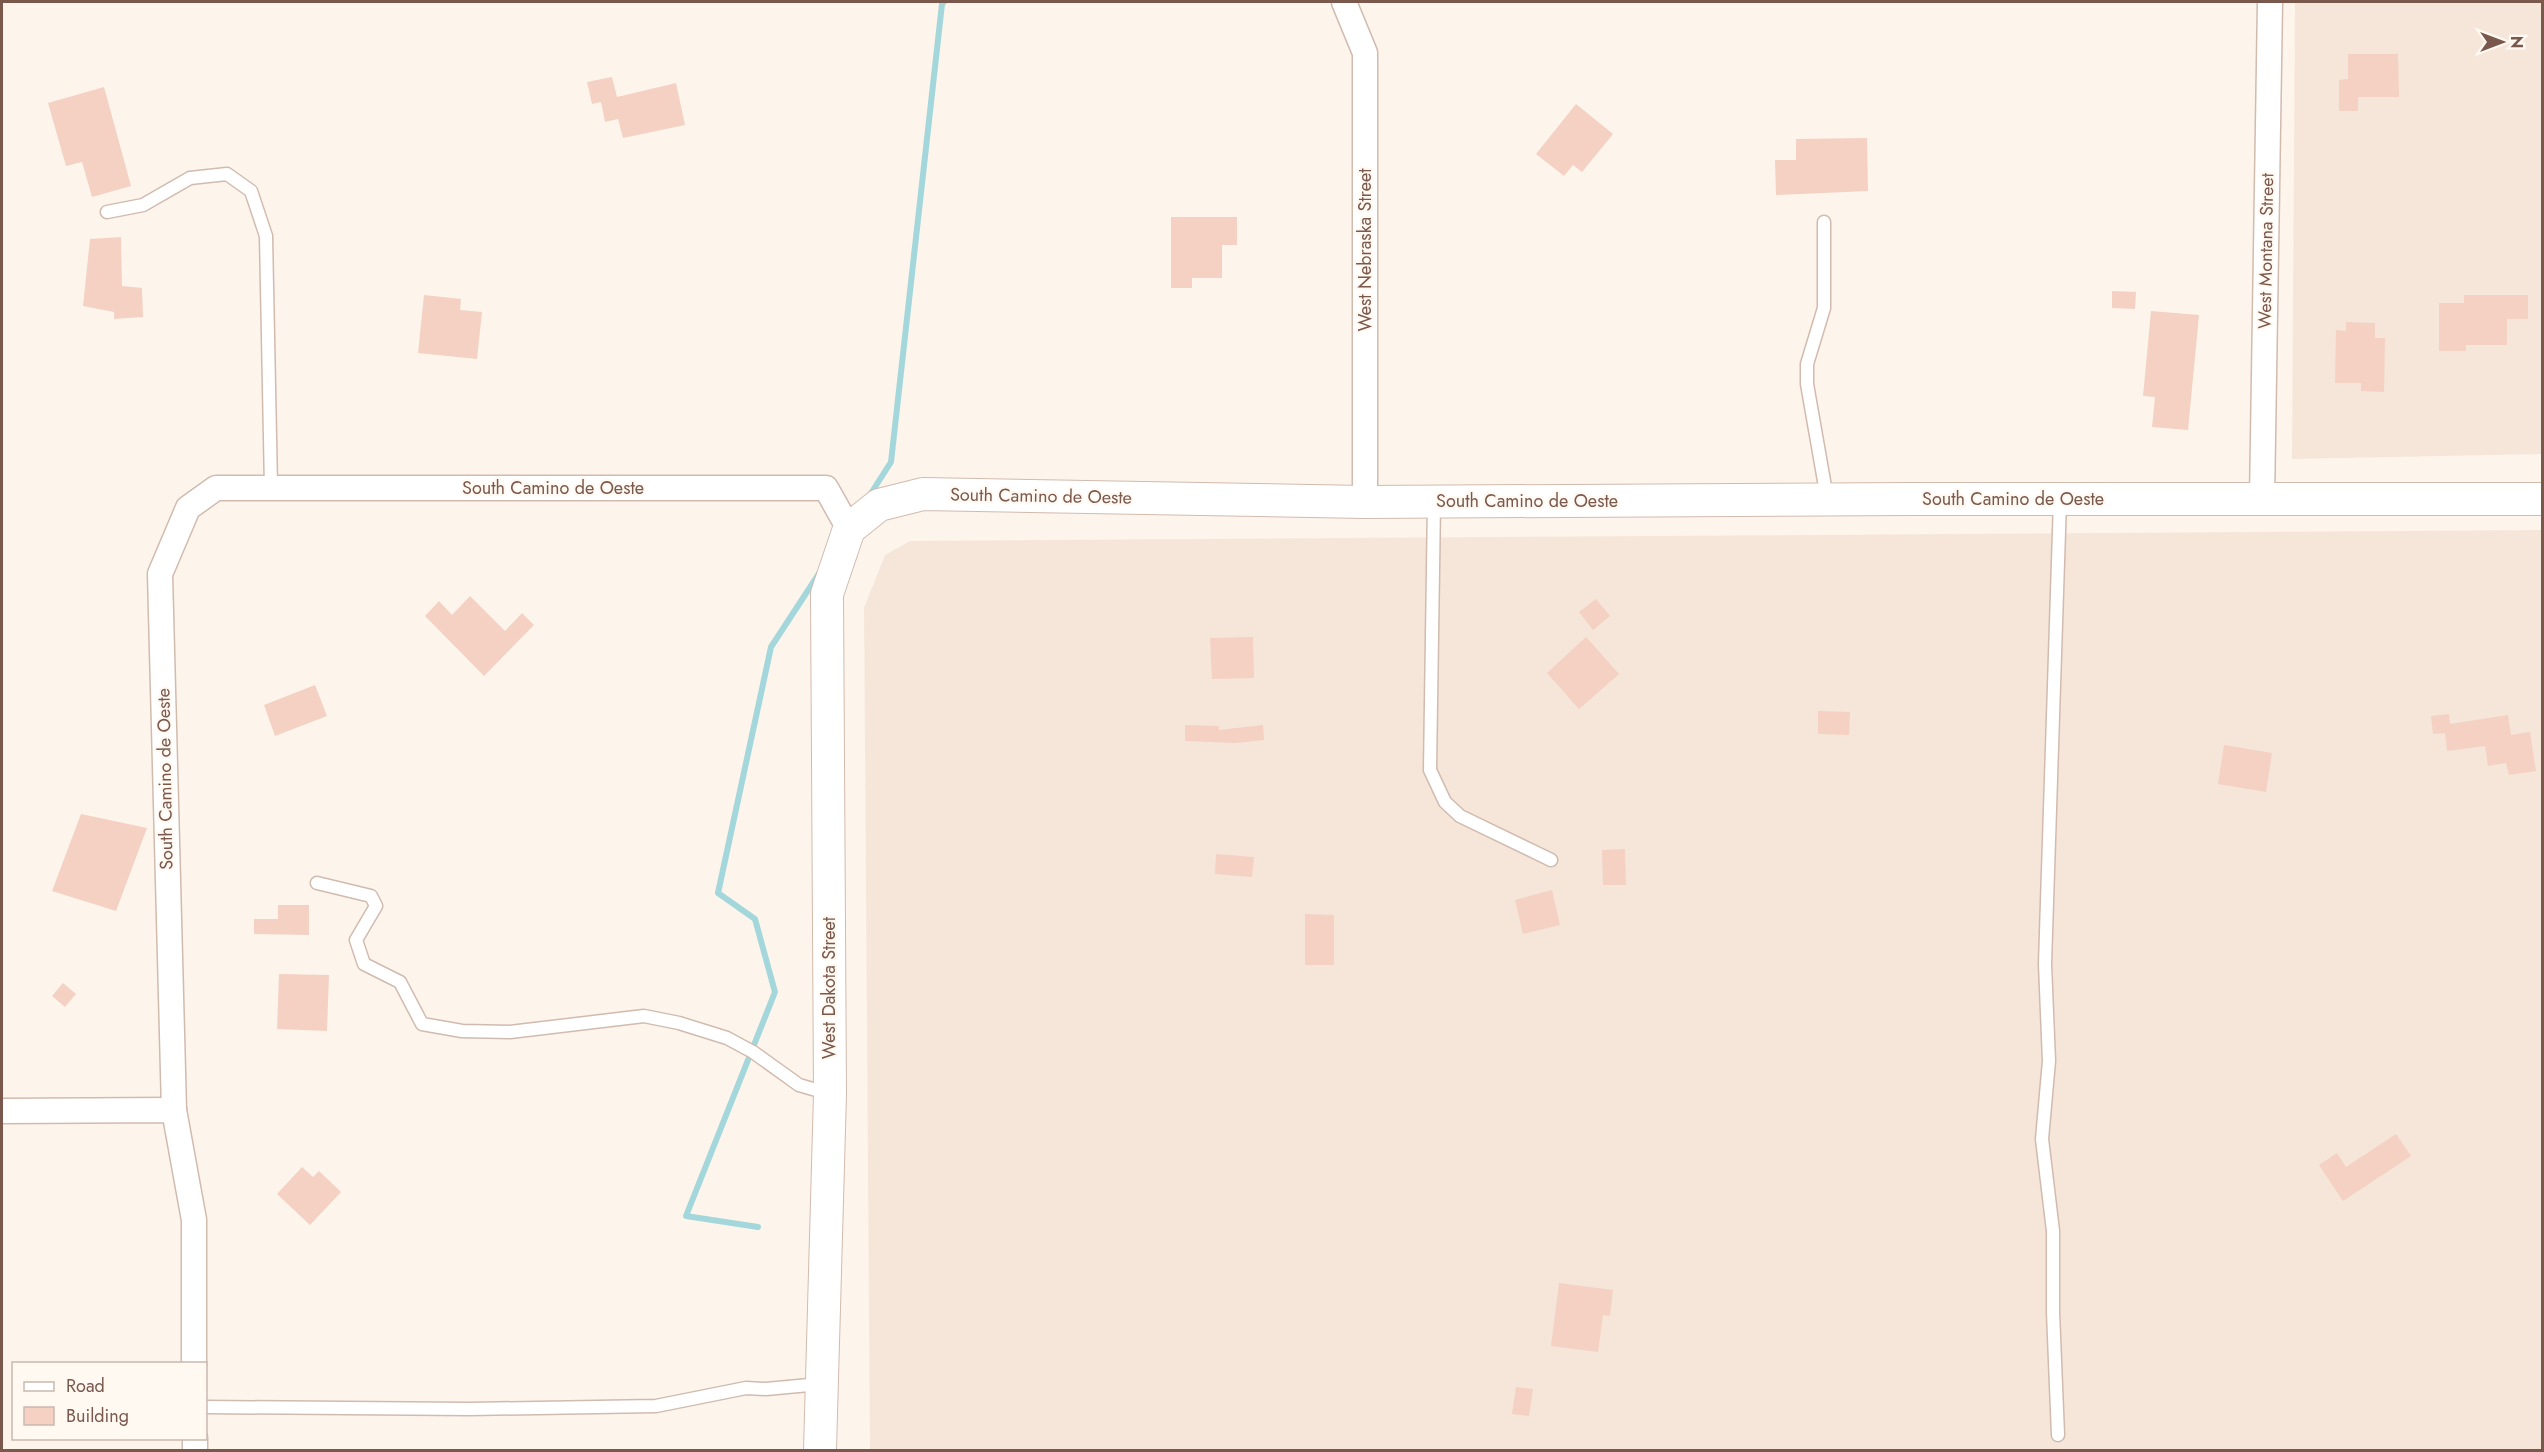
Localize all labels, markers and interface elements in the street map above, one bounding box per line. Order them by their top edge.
north arrow [2472,12,2532,72]
text: N [2505,36,2528,48]
street label: West Nebraska Street [1352,168,1378,332]
street label: West Montana Street [2252,172,2280,329]
street label: South Camino de Oeste [462,475,644,501]
street label: South Camino de Oeste [950,481,1132,511]
street label: South Camino de Oeste [1922,486,2104,512]
street label: South Camino de Oeste [1436,488,1618,514]
street label: South Camino de Oeste [150,688,180,870]
street label: West Dakota Street [816,916,842,1059]
legend [12,1362,207,1440]
text: Road [66,1373,105,1399]
text: Building [66,1403,129,1429]

